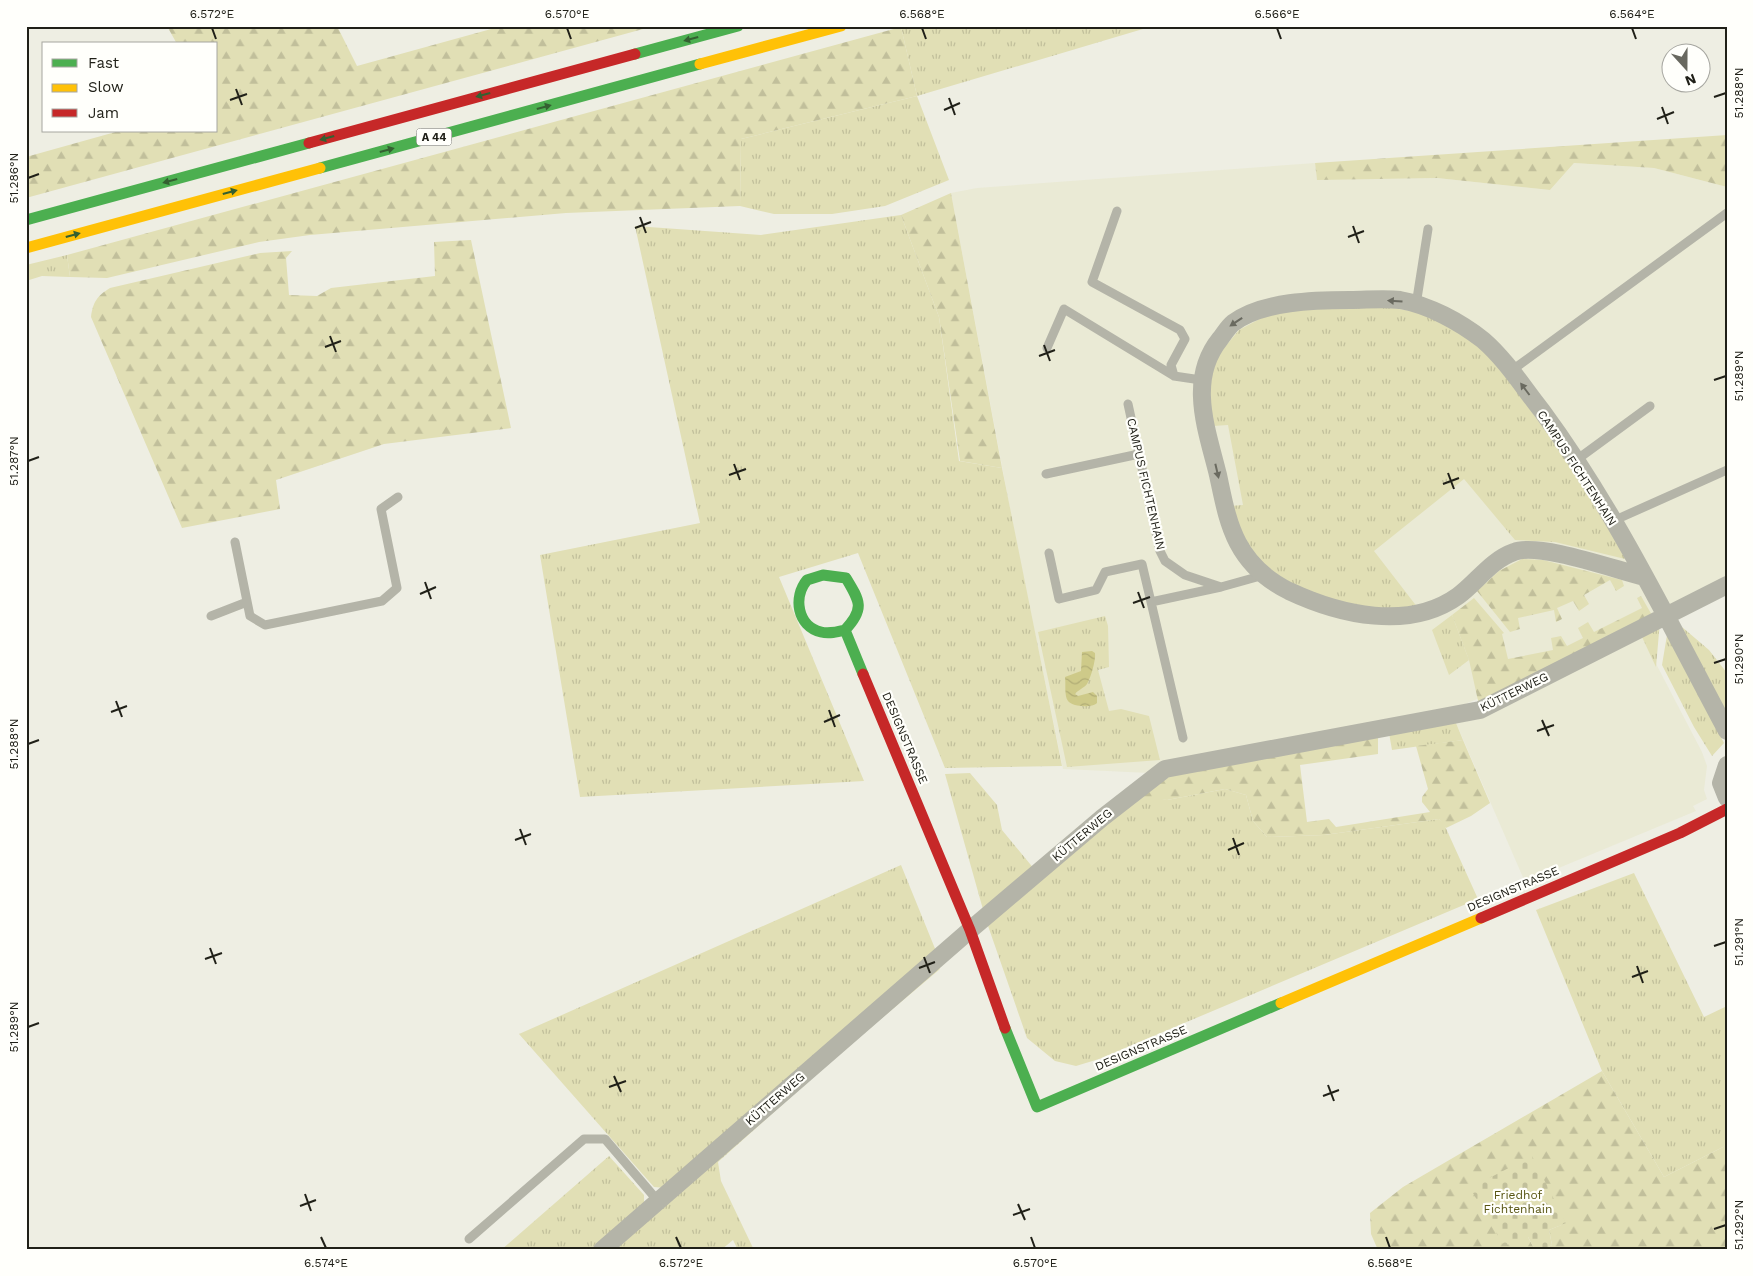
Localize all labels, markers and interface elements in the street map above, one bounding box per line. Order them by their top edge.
text: 6.572°E [190,7,235,21]
text: 6.570°E [545,7,590,21]
text: 6.568°E [899,7,945,21]
text: 6.566°E [1254,7,1300,21]
text: 6.564°E [1609,7,1655,21]
one-way arrow [683,35,698,43]
legend [42,42,218,132]
north arrow [1660,42,1710,92]
text: Fast [88,54,120,72]
text: 51.288°N [1732,68,1746,118]
text: N [1683,71,1698,89]
text: Slow [88,78,124,96]
one-way arrow [476,92,491,100]
one-way arrow [536,103,551,111]
text: Jam [88,104,119,122]
road number: A 44 [416,128,452,146]
one-way arrow [319,134,334,142]
one-way arrow [379,145,394,153]
text: 51.286°N [7,153,21,203]
one-way arrow [162,177,177,185]
one-way arrow [223,188,238,196]
one-way arrow [66,231,81,239]
one-way arrow [1386,296,1402,304]
one-way arrow [1230,317,1243,327]
text: 51.289°N [1732,351,1746,401]
one-way arrow [1520,382,1530,396]
street label: CAMPUS FICHTENHAIN [1534,408,1620,528]
street label: CAMPUS FICHTENHAIN [1124,417,1168,551]
text: 51.287°N [7,436,21,486]
one-way arrow [1213,464,1221,479]
text: 51.290°N [1732,633,1746,685]
street label: KÜTTERWEG [1478,669,1550,715]
street label: DESIGNSTRASSE [879,690,931,786]
text: 51.288°N [7,719,21,769]
street label: KÜTTERWEG [1049,806,1115,864]
street label: DESIGNSTRASSE [1465,863,1561,915]
text: 51.291°N [1732,918,1746,966]
text: 51.289°N [7,1002,21,1052]
street label: DESIGNSTRASSE [1093,1022,1189,1074]
street label: KÜTTERWEG [742,1069,808,1129]
park label: Friedhof Fichtenhain [1484,1188,1552,1216]
text: 51.292°N [1732,1200,1746,1250]
text: 6.574°E [304,1256,348,1270]
text: 6.572°E [659,1256,704,1270]
text: 6.570°E [1013,1256,1058,1270]
text: 6.568°E [1367,1256,1413,1270]

